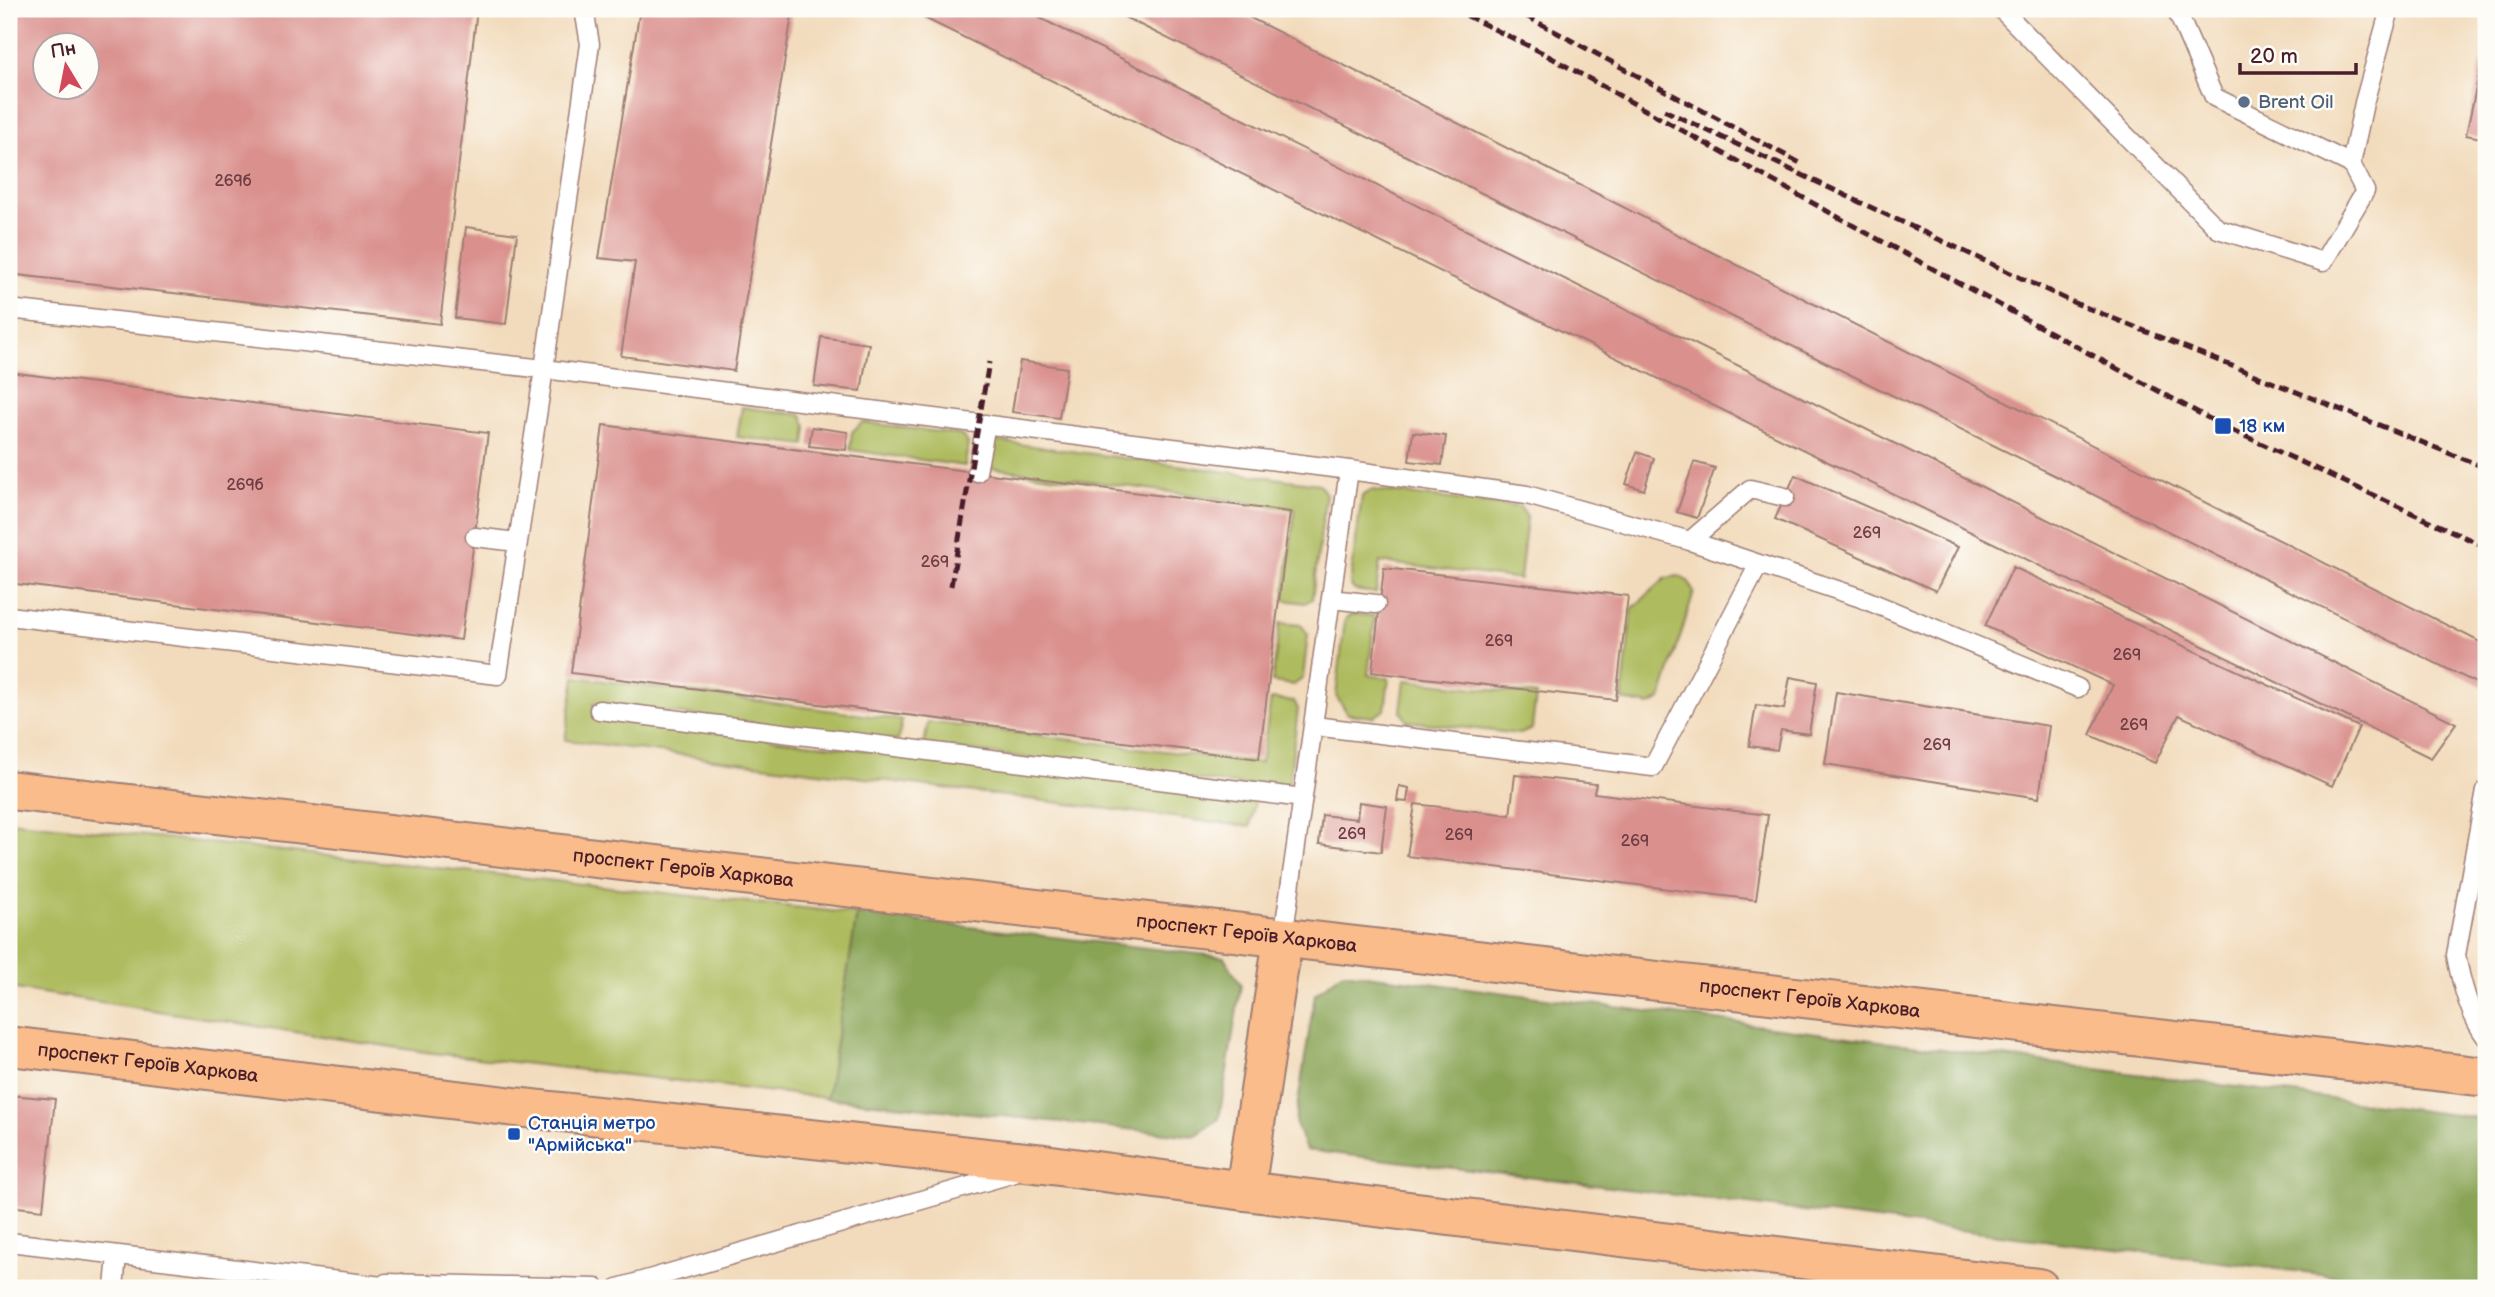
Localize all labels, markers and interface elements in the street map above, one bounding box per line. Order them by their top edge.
north arrow [32,32,102,102]
scale bar [2240,32,2355,76]
text: Пн [49,37,78,64]
text: 20 m [2250,44,2298,69]
place label: Brent Oil [2258,91,2334,114]
marker: Brent Oil [2236,94,2252,110]
house number: 269б [214,172,252,191]
place label: 18 км [2239,415,2285,438]
marker: 18 км [2213,416,2233,436]
house number: 269б [226,476,264,495]
house number: 269 [1853,524,1881,543]
house number: 269 [921,553,949,572]
house number: 269 [1485,632,1513,651]
house number: 269 [2113,646,2141,665]
house number: 269 [2120,716,2148,735]
house number: 269 [1923,736,1951,755]
house number: 269 [1338,825,1366,844]
house number: 269 [1445,826,1473,845]
house number: 269 [1621,832,1649,851]
street label: проспект Героїв Харкова [572,844,795,892]
street label: проспект Героїв Харкова [1135,909,1358,958]
street label: проспект Героїв Харкова [1698,974,1922,1023]
street label: проспект Героїв Харкова [36,1038,260,1087]
place label: Станція метро "Армійська" [528,1112,655,1157]
marker: Станція метро "Армійська" [506,1126,522,1142]

